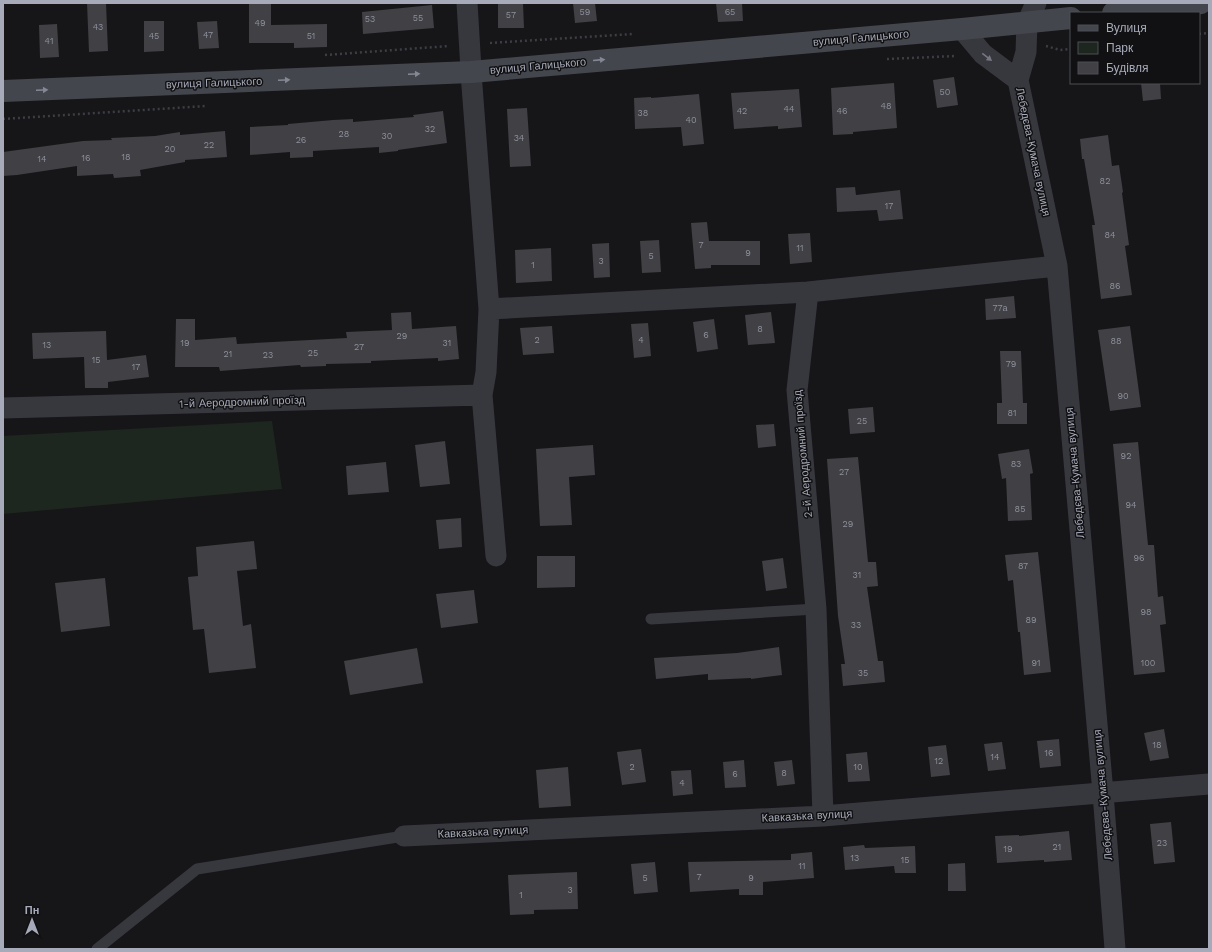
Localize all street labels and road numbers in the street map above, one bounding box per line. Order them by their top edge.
street label: вулиця Галицького [812,27,910,49]
street label: вулиця Галицького [489,55,587,77]
street label: вулиця Галицького [166,75,262,91]
street label: Лебедєва-Кумача вулиця [1013,86,1053,218]
street label: 2-й Аеродромний проїзд [791,389,815,518]
street label: 1-й Аеродромний проїзд [179,393,306,411]
street label: Лебедєва-Кумача вулиця [1063,407,1087,539]
street label: Лебедєва-Кумача вулиця [1091,729,1115,861]
street label: Кавказька вулиця [761,807,853,825]
street label: Кавказька вулиця [437,823,529,841]

